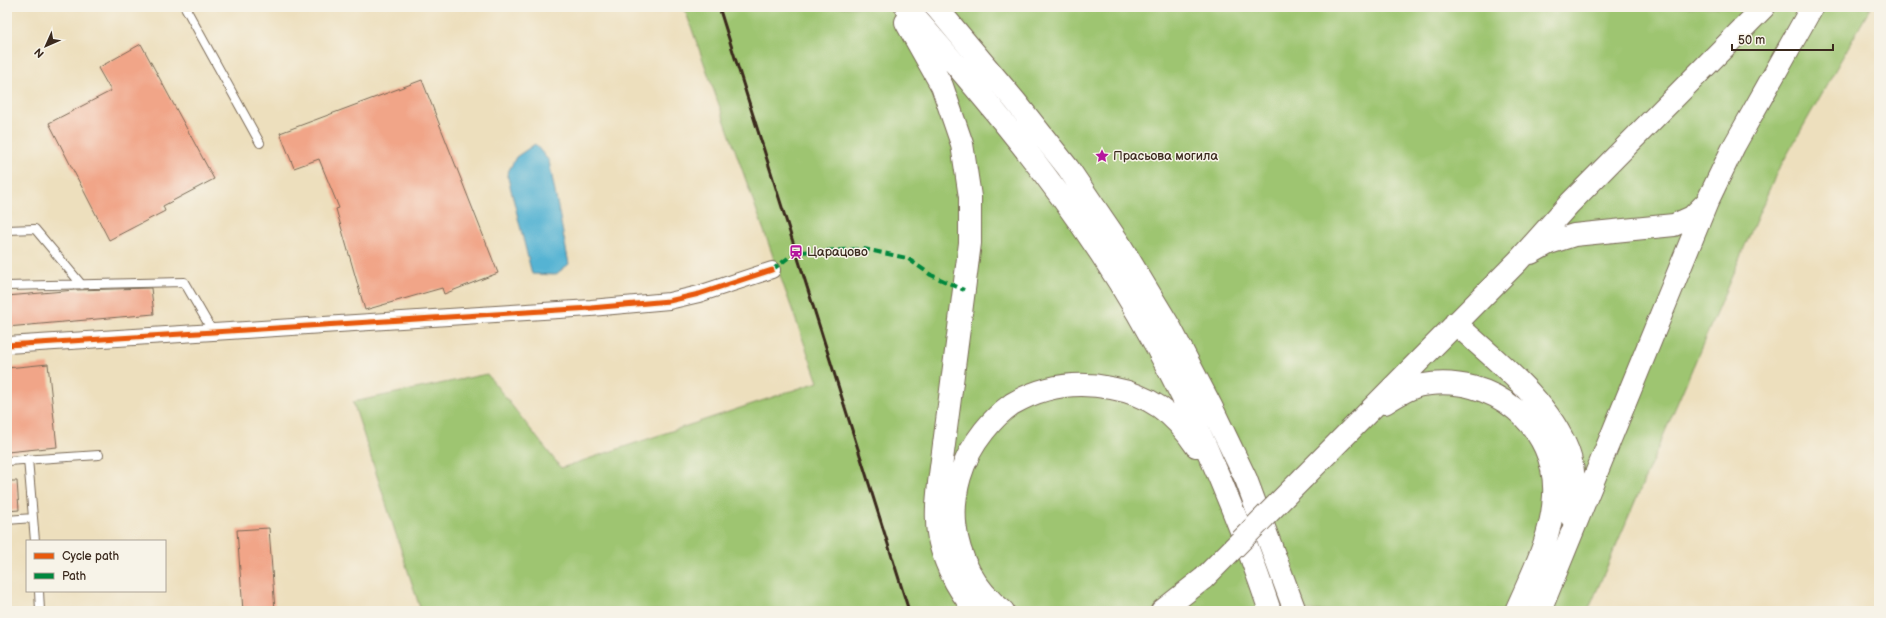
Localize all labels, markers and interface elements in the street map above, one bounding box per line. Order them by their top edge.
north arrow [26,26,66,66]
scale bar [1732,26,1833,52]
text: 50 m [1738,33,1765,48]
text: N [32,45,47,60]
place icon: Прасьова могила [1094,148,1110,164]
place label: Прасьова могила [1113,148,1218,164]
station icon: Царацово [788,244,804,260]
place label: Царацово [807,244,868,260]
legend [26,540,166,592]
text: Cycle path [62,549,119,564]
text: Path [62,569,87,584]

